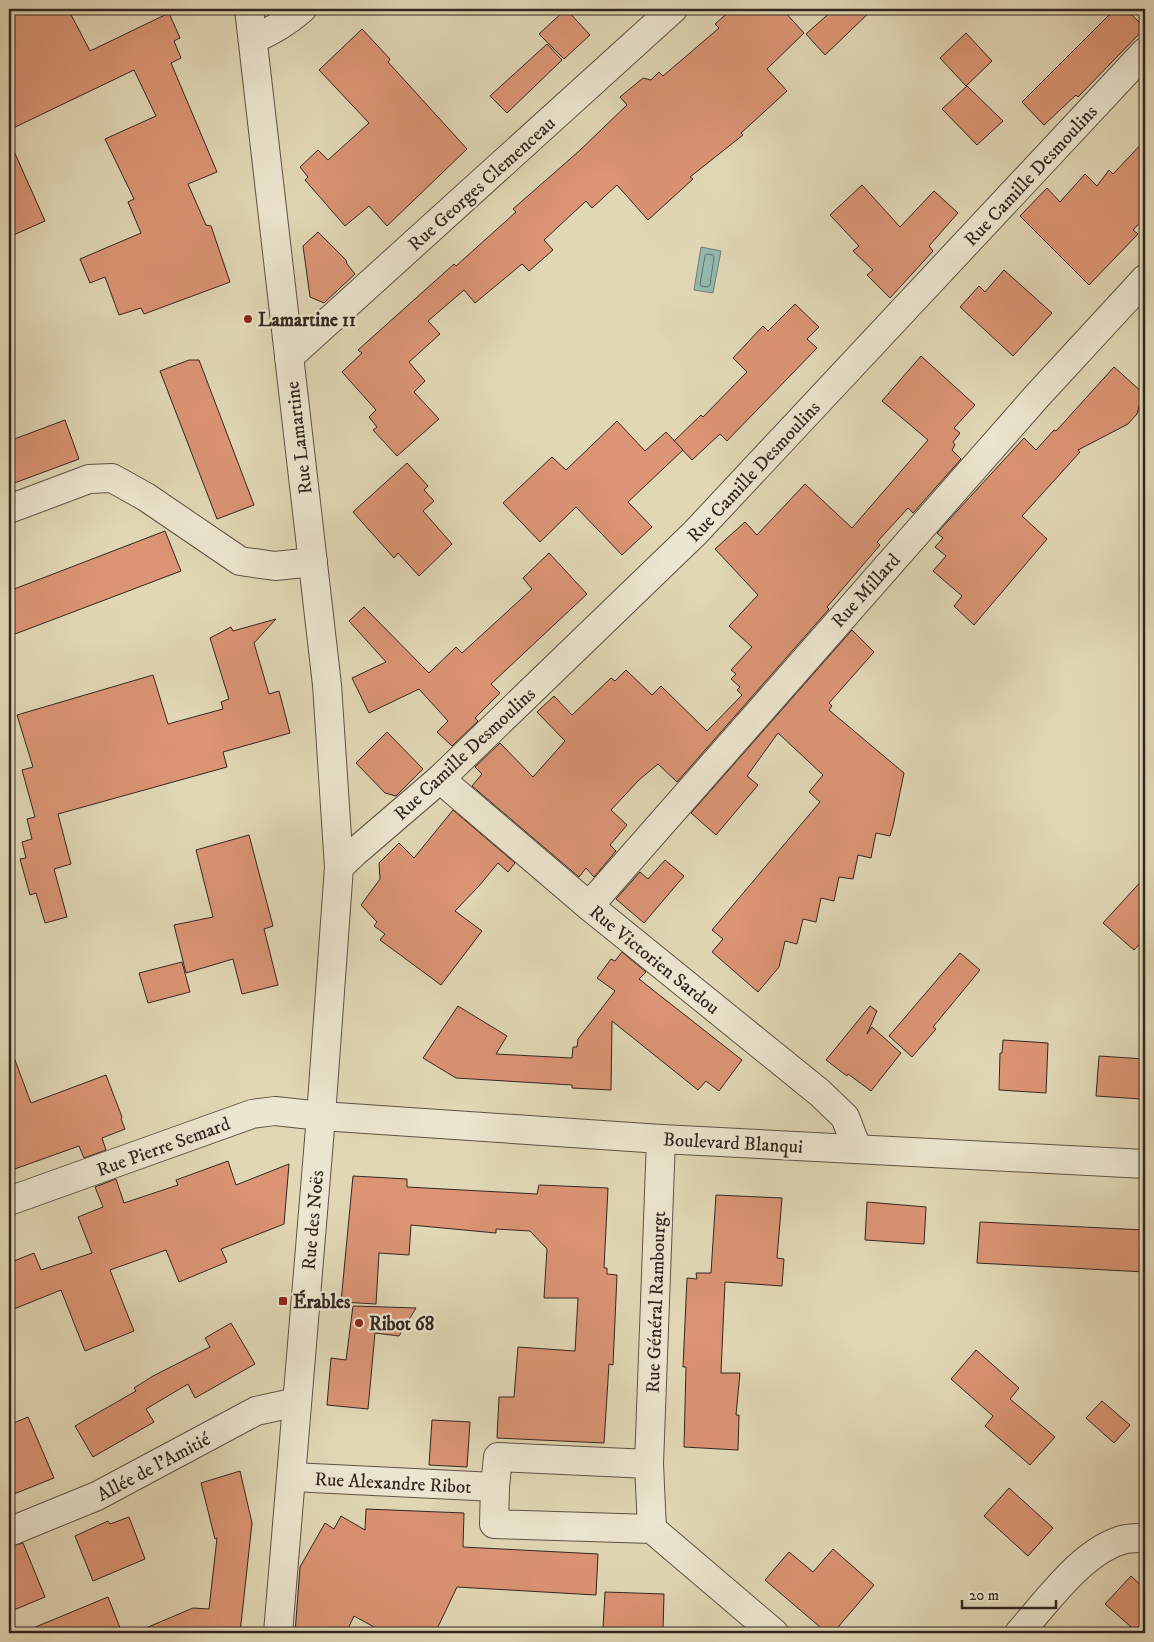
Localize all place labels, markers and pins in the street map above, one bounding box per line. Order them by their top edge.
place label: Lamartine 11 [258,309,356,332]
marker: Lamartine 11 [242,313,254,325]
place label: Érables [293,1289,351,1314]
marker: Érables [277,1295,289,1307]
place label: Ribot 68 [369,1313,435,1336]
marker: Ribot 68 [353,1317,365,1329]

